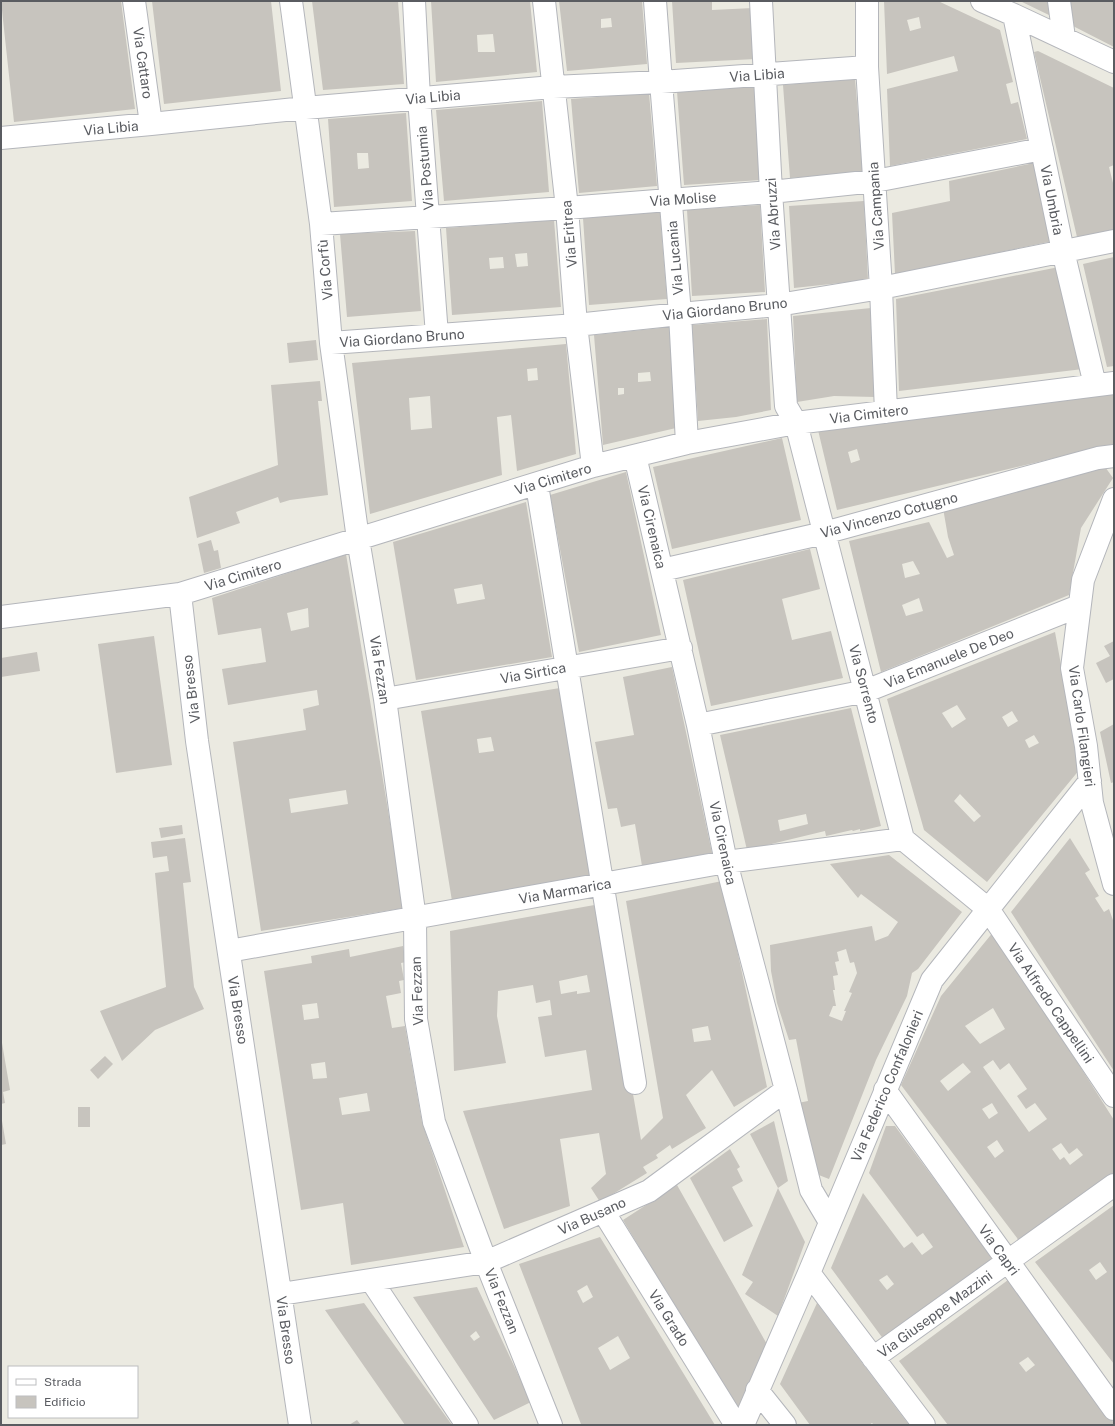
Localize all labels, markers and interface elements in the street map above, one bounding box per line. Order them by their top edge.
street label: Via Cattaro [130,26,156,100]
street label: Via Libia [729,65,785,85]
street label: Via Libia [405,87,461,107]
street label: Via Libia [83,118,139,138]
street label: Via Postumia [413,125,437,211]
street label: Via Campania [865,161,887,251]
street label: Via Umbria [1037,164,1067,236]
street label: Via Abruzzi [762,177,784,251]
street label: Via Molise [649,189,717,209]
street label: Via Eritrea [558,200,580,268]
street label: Via Lucania [664,220,686,296]
street label: Via Corfù [314,239,336,301]
street label: Via Giordano Bruno [662,294,788,324]
street label: Via Giordano Bruno [339,326,465,350]
street label: Via Cimitero [829,401,909,427]
street label: Via Cimitero [513,460,593,498]
street label: Via Cirenaica [635,484,669,570]
street label: Via Vincenzo Cotugno [819,489,960,541]
street label: Via Cimitero [203,556,283,594]
street label: Via Emanuele De Deo [882,625,1016,691]
street label: Via Fezzan [367,634,393,706]
street label: Via Sorrento [846,643,882,725]
street label: Via Bresso [179,654,203,724]
street label: Via Sirtica [499,659,567,687]
street label: Via Carlo Filangieri [1066,664,1098,788]
street label: Via Cirenaica [706,800,740,886]
street label: Via Marmarica [518,875,612,907]
street label: Via Alfredo Cappellini [1005,940,1097,1066]
street label: Via Fezzan [408,956,426,1026]
street label: Via Bresso [225,975,251,1045]
street label: Via Federico Confalonieri [848,1008,926,1164]
street label: Via Busano [556,1194,628,1238]
street label: Via Capri [975,1222,1023,1278]
street label: Via Fezzan [482,1266,522,1336]
street label: Via Giuseppe Mazzini [875,1267,995,1361]
street label: Via Grado [645,1287,693,1349]
street label: Via Bresso [273,1295,299,1365]
legend [8,1366,138,1418]
text: Strada [44,1375,81,1389]
text: Edificio [44,1395,86,1409]

